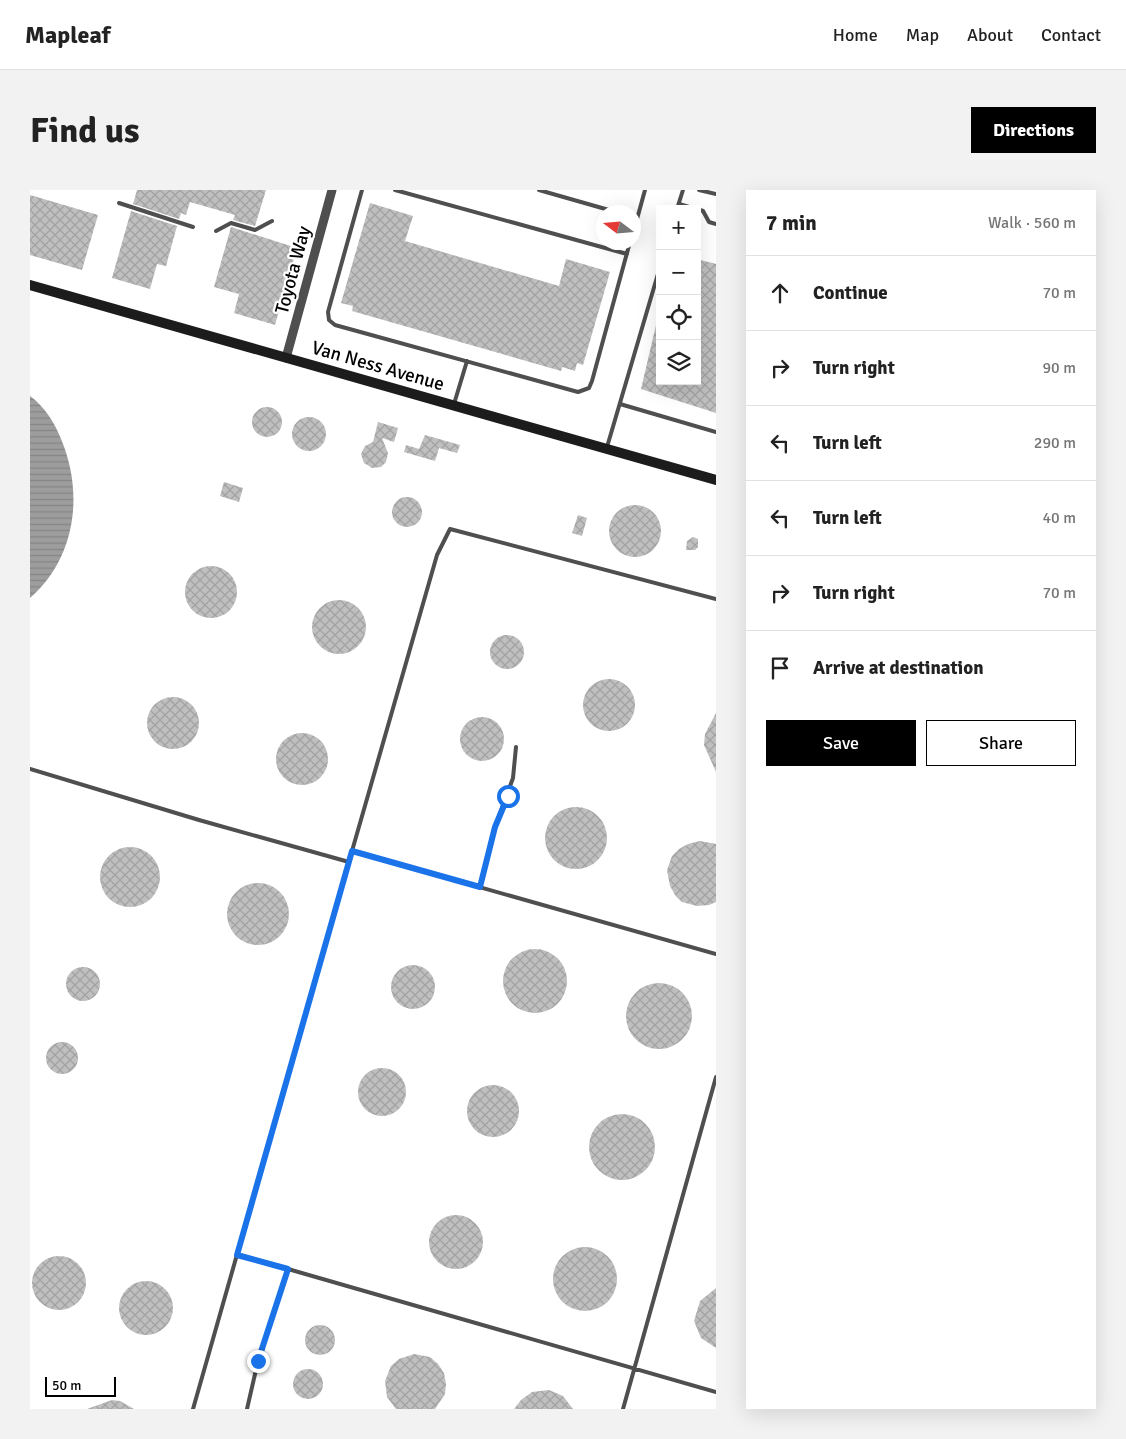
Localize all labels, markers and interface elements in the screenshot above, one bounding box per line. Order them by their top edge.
text: Mapleaf [25,20,110,50]
text: Home [833,24,878,46]
text: Map [906,24,939,46]
text: About [967,24,1013,46]
text: Contact [1041,24,1101,46]
button: Directions [971,107,1096,153]
text: Find us [30,109,140,152]
north arrow [596,205,641,250]
map controls [656,205,701,385]
button: + [656,205,701,250]
text: 7 min [766,210,817,236]
text: Walk · 560 m [988,213,1076,233]
street label: Toyota Way [270,223,316,317]
button: − [656,250,701,295]
icon: ahead [766,279,794,307]
text: Continue [813,281,888,305]
text: 70 m [1042,283,1076,303]
button: locate [656,295,701,340]
street label: Van Ness Avenue [309,336,447,396]
button: layers [656,340,701,385]
icon: right [766,354,794,382]
text: Turn right [813,356,895,380]
text: 90 m [1042,358,1076,378]
icon: left [766,429,794,457]
text: Turn left [813,431,882,455]
text: 290 m [1034,433,1076,453]
icon: left [766,504,794,532]
text: Turn left [813,506,882,530]
text: 40 m [1042,508,1076,528]
icon: right [766,579,794,607]
text: Turn right [813,581,895,605]
text: 70 m [1042,583,1076,603]
icon: arrive [766,654,794,682]
text: Arrive at destination [813,656,984,680]
button: Save [766,720,916,766]
button: Share [926,720,1076,766]
route start [497,785,520,808]
route end [247,1350,270,1373]
scale bar [45,1374,116,1397]
text: 50 m [52,1377,81,1394]

